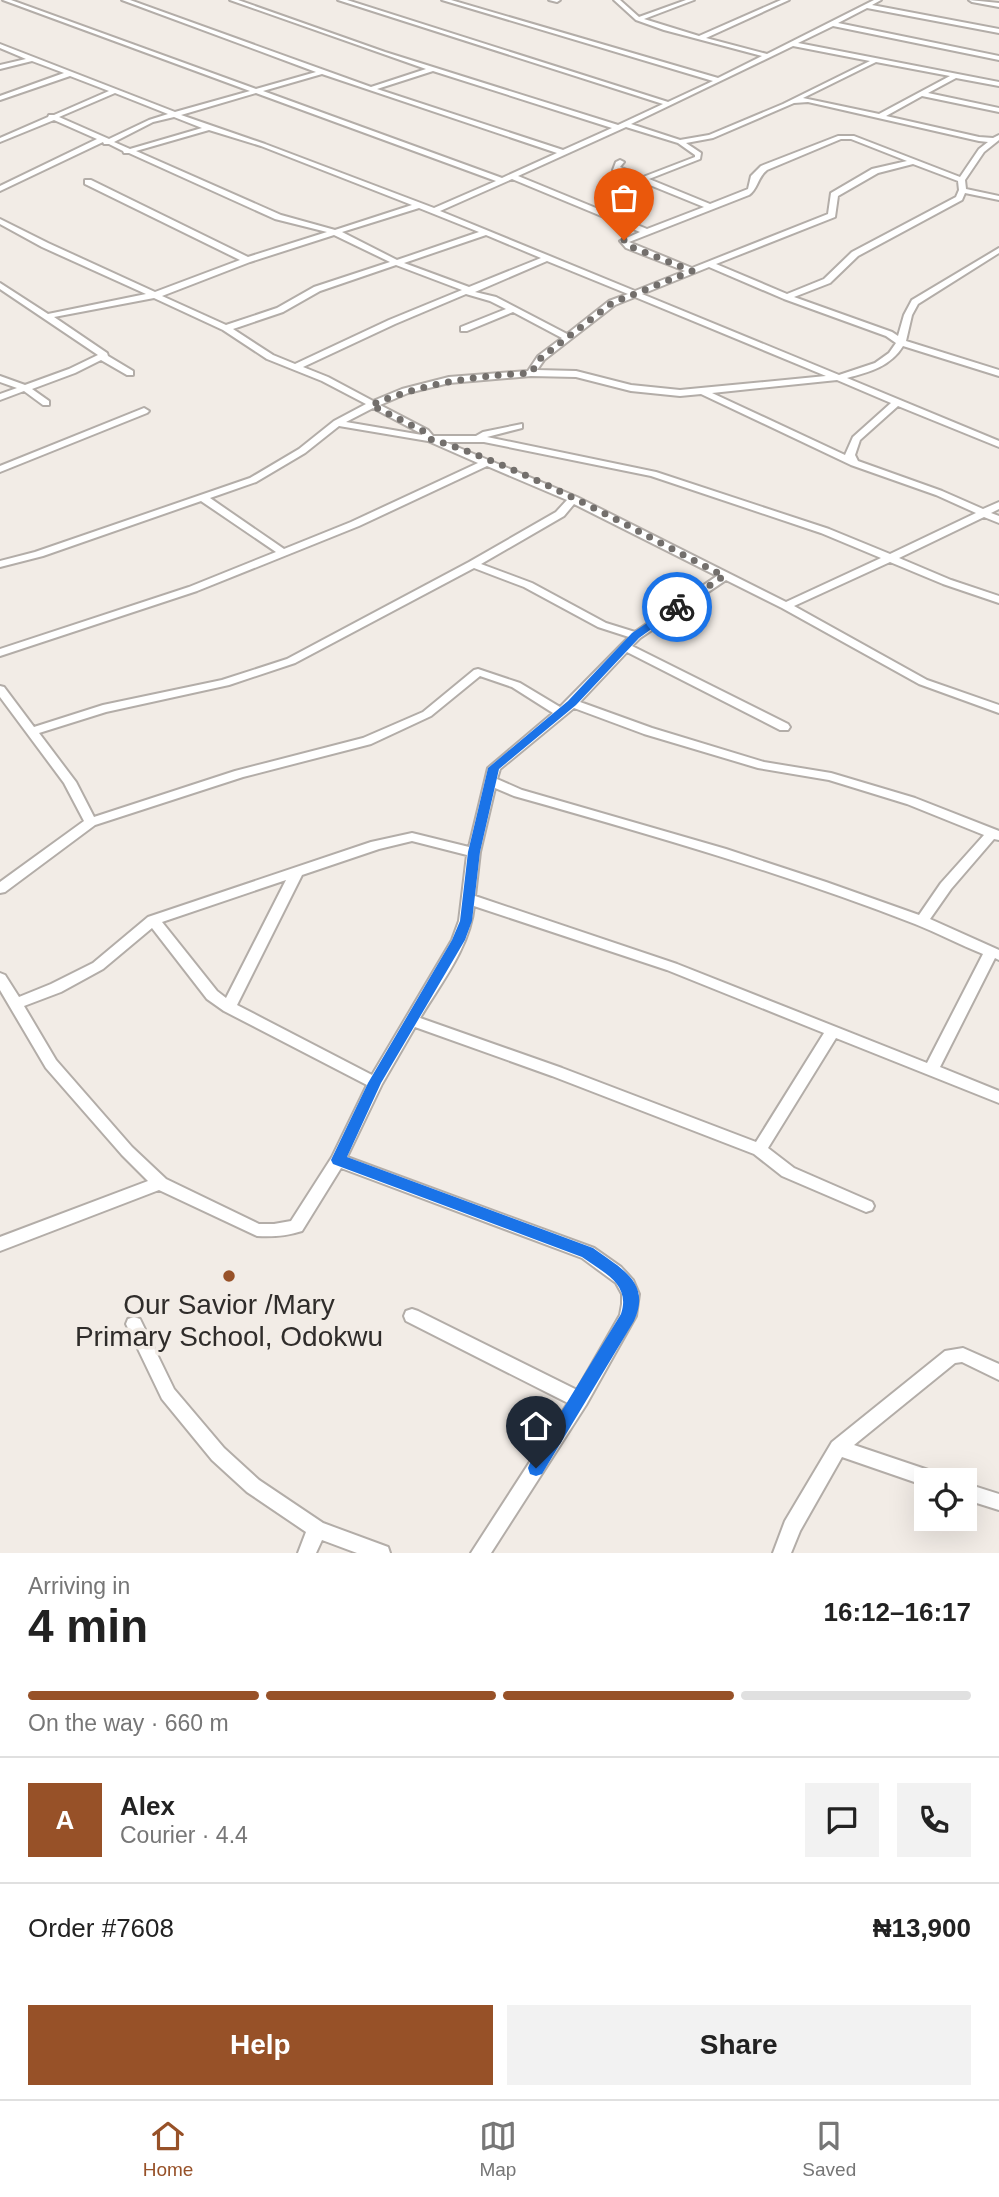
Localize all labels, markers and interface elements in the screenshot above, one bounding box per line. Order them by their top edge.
pin [594,168,654,240]
icon: bag [605,179,643,217]
courier [642,572,712,642]
icon: bike [658,588,696,626]
marker: Our Savior /Mary Primary School, Odokwu [221,1268,237,1284]
place label: Our Savior /Mary Primary School, Odokwu [75,1289,383,1352]
pin [506,1396,566,1468]
icon: home [517,1407,555,1445]
map controls [914,1468,977,1531]
button: locate [914,1468,977,1531]
text: Arriving in [28,1573,130,1599]
text: 16:12–16:17 [824,1597,971,1627]
text: 4 min [28,1600,148,1652]
text: On the way · 660 m [28,1710,229,1736]
button: chat [805,1783,879,1857]
button: phone [897,1783,971,1857]
text: Alex [120,1791,175,1821]
text: A [56,1805,74,1835]
text: Courier · 4.4 [120,1822,248,1848]
text: Order #7608 [28,1913,174,1943]
text: ₦13,900 [873,1913,971,1943]
button: Help [28,2005,493,2085]
button: Share [507,2005,971,2085]
tab: Home [143,2117,193,2181]
tab: Map [479,2117,517,2181]
tab: Saved [802,2117,856,2181]

